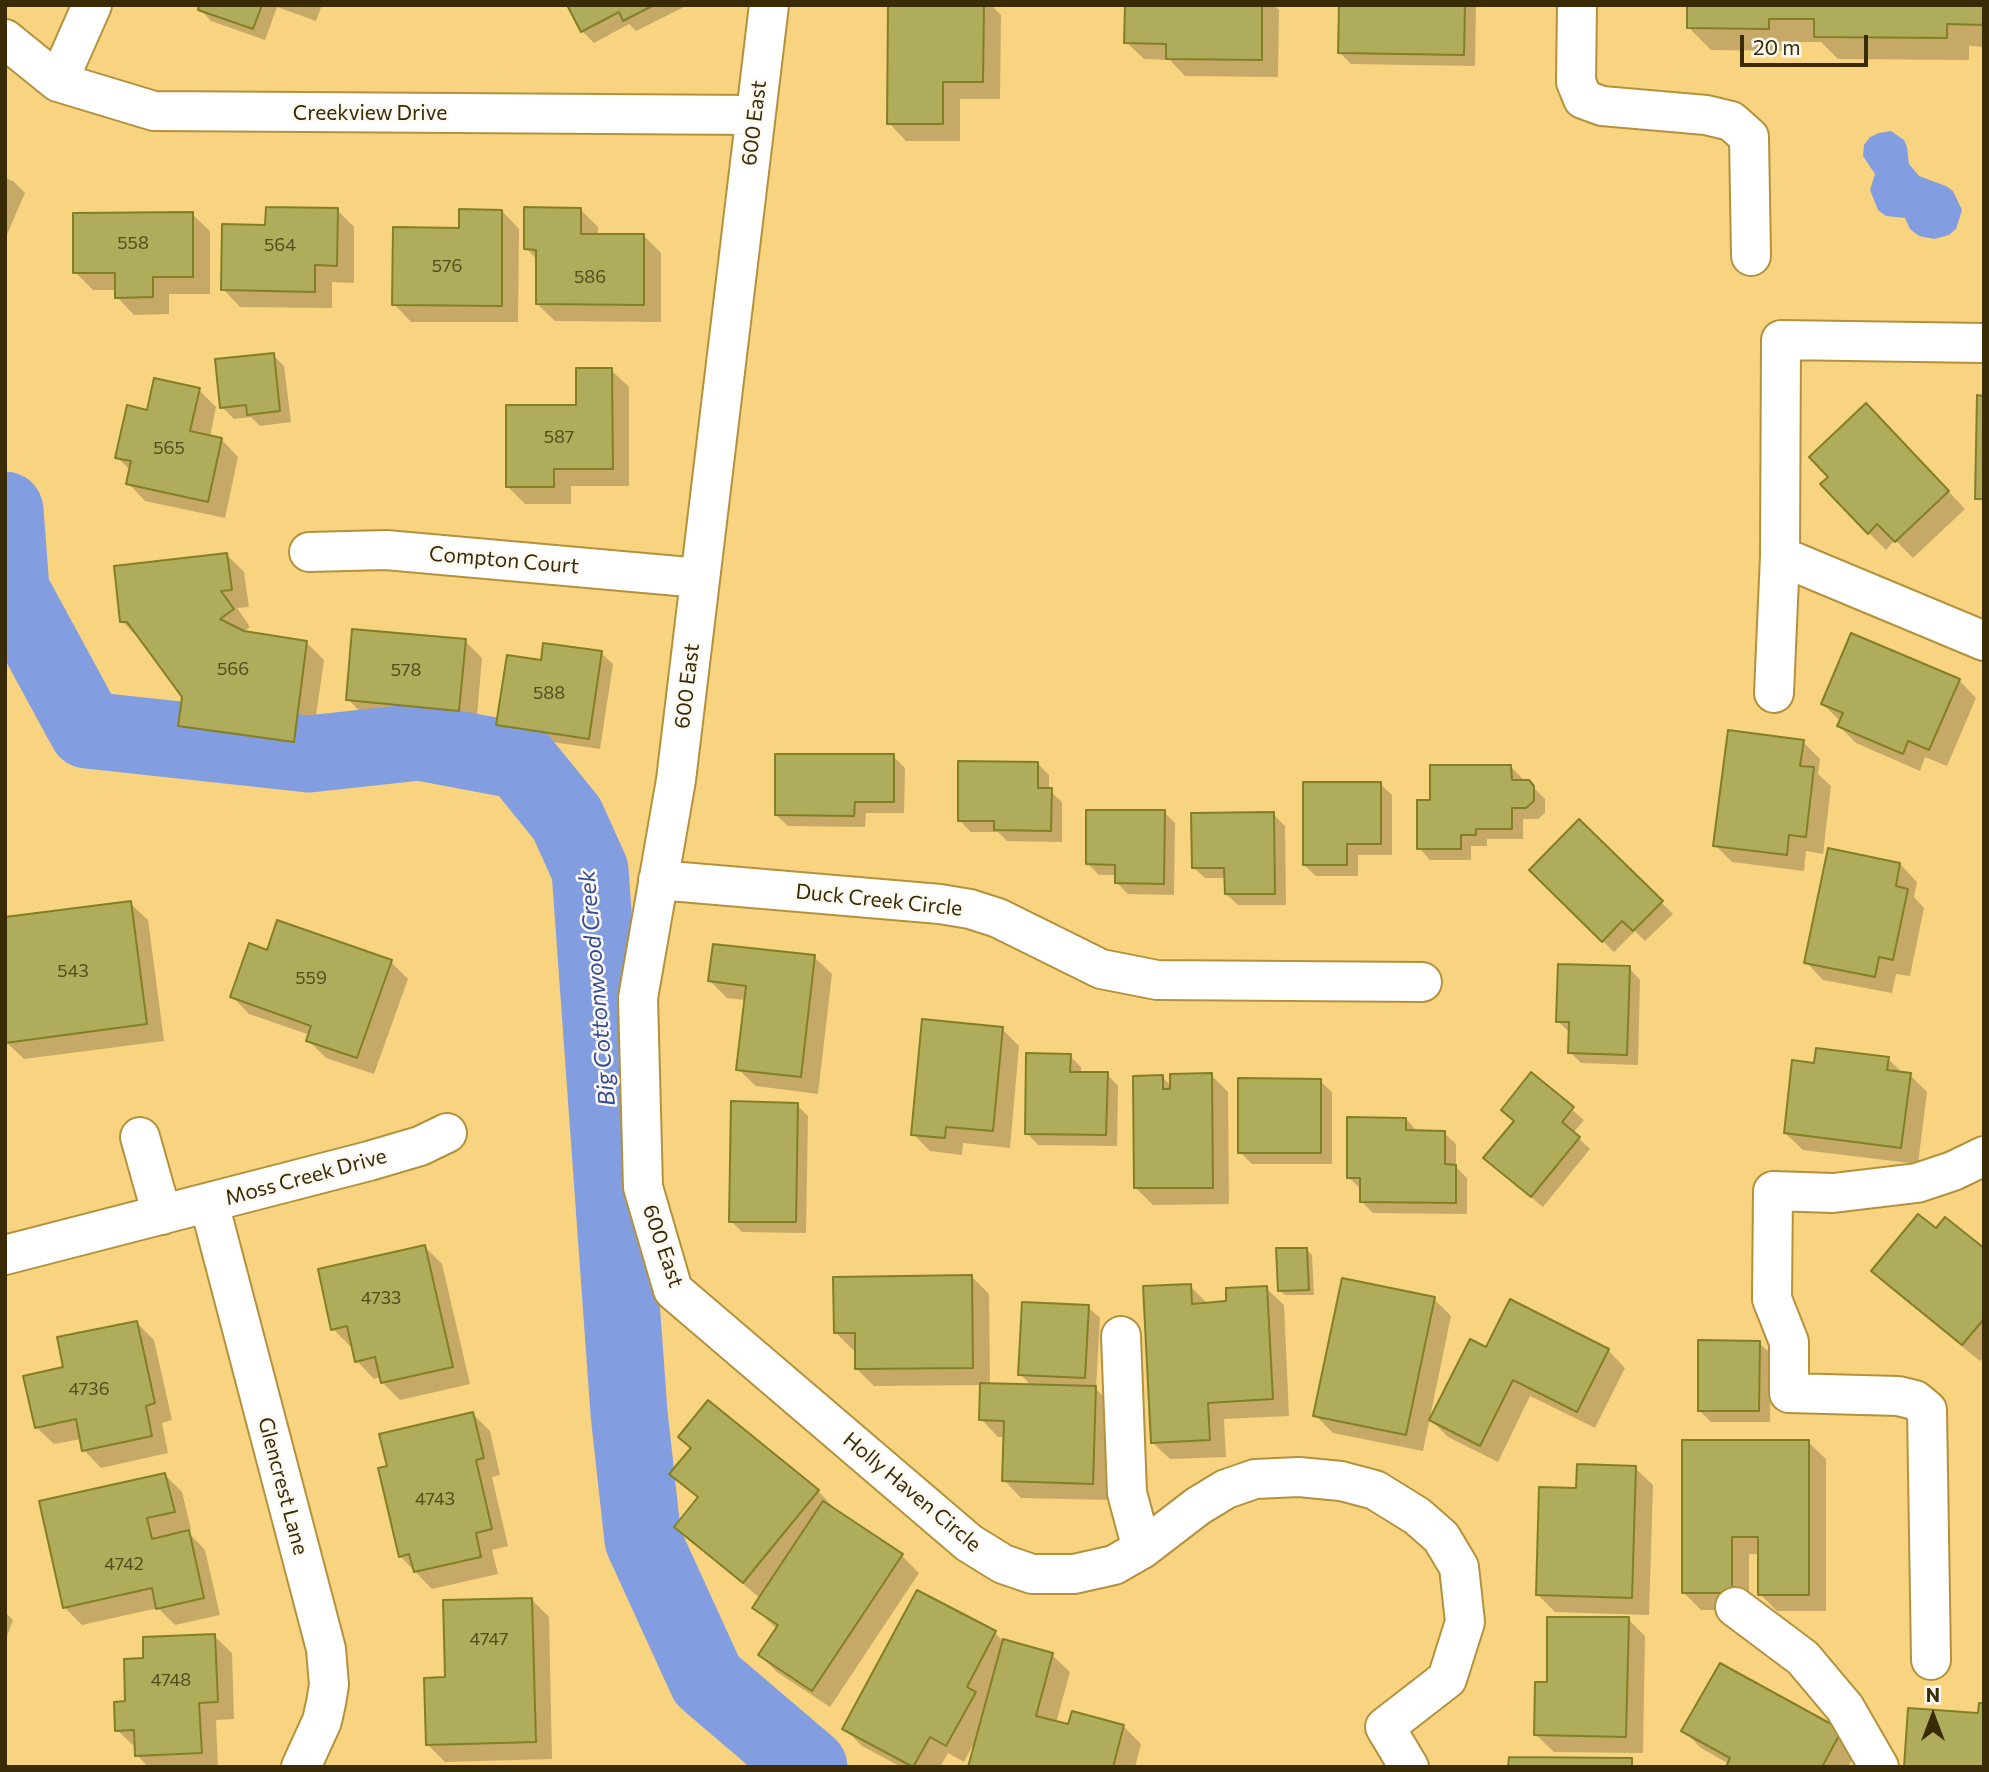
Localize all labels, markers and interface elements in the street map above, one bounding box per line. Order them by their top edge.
scale bar [1744,21,1872,65]
text: 20 m [1753,34,1801,59]
street label: 600 East [736,79,772,167]
street label: Creekview Drive [293,100,447,126]
house number: 558 [117,232,149,254]
house number: 564 [264,234,296,256]
house number: 576 [432,255,462,277]
house number: 586 [574,266,606,288]
house number: 587 [544,426,574,448]
house number: 565 [153,437,185,459]
street label: Compton Court [428,541,580,579]
street label: 600 East [669,642,705,730]
house number: 566 [217,658,249,680]
house number: 578 [391,659,421,681]
house number: 588 [533,682,565,704]
water label: Big Cottonwood Creek [573,869,621,1107]
street label: Duck Creek Circle [794,879,964,921]
house number: 543 [57,960,89,982]
house number: 559 [295,967,327,989]
street label: Moss Creek Drive [222,1143,390,1211]
street label: 600 East [637,1201,689,1291]
house number: 4733 [361,1287,401,1309]
house number: 4736 [68,1378,110,1400]
street label: Glencrest Lane [253,1414,313,1558]
street label: Holly Haven Circle [838,1427,986,1557]
house number: 4743 [415,1488,455,1510]
house number: 4742 [104,1553,144,1575]
house number: 4747 [470,1628,508,1650]
house number: 4748 [151,1669,191,1691]
north arrow [1898,1681,1968,1751]
text: N [1926,1683,1940,1706]

